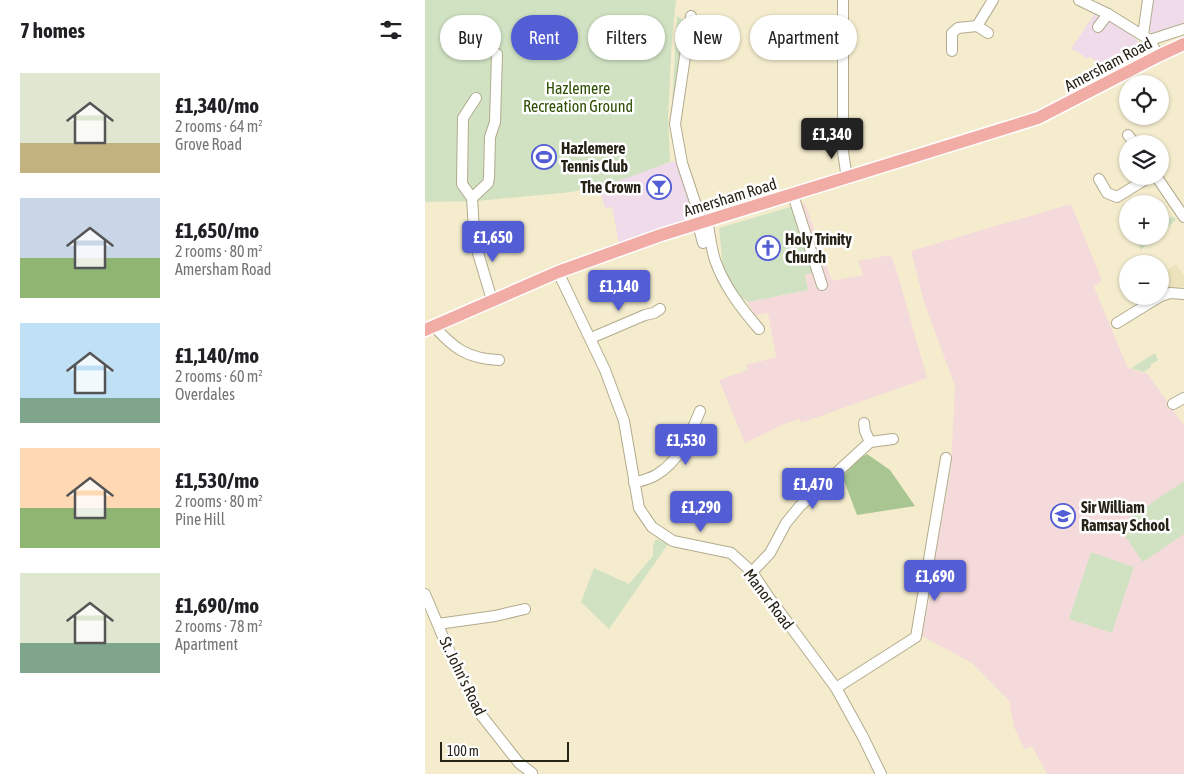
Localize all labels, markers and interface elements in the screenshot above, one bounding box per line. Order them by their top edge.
chip: Buy [440,15,501,60]
chip: Rent [511,15,578,60]
chip: Filters [588,15,665,60]
chip: New [675,15,740,60]
chip: Apartment [750,15,857,60]
icon: filters [377,16,405,44]
text: 7 homes [20,18,85,42]
street label: Amersham Road [1061,33,1155,95]
map controls [1119,75,1169,305]
button: locate [1119,75,1169,125]
park label: Hazlemere Recreation Ground [523,79,633,115]
icon: home [60,93,120,153]
text: £1,340/mo [175,93,259,117]
text: 2 rooms · 64 m² [175,117,263,135]
pin: £1,340 [791,118,873,160]
text: £1,340 [812,125,852,143]
text: Grove Road [175,135,242,153]
button: layers [1119,135,1169,185]
place label: Hazlemere Tennis Club [561,139,629,175]
sports icon: Hazlemere Tennis Club [531,144,557,170]
bar icon: The Crown [646,174,672,200]
street label: Amersham Road [681,174,779,220]
place label: The Crown [580,178,641,196]
button: + [1119,195,1169,245]
icon: home [60,218,120,278]
text: £1,650/mo [175,218,259,242]
pin: £1,650 [452,220,534,263]
text: £1,650 [473,228,513,246]
place label: Holy Trinity Church [785,230,852,266]
church icon: Holy Trinity Church [755,235,781,261]
text: 2 rooms · 80 m² [175,242,263,260]
button: − [1119,255,1169,305]
text: Amersham Road [175,260,271,278]
pin: £1,140 [578,270,660,312]
text: £1,140 [599,277,639,295]
icon: home [60,343,120,403]
text: £1,140/mo [175,343,259,367]
text: 2 rooms · 60 m² [175,367,263,385]
text: Overdales [175,385,235,403]
pin: £1,530 [645,424,727,466]
text: £1,530 [666,431,706,449]
icon: home [60,468,120,528]
text: £1,530/mo [175,468,259,492]
pin: £1,470 [772,468,854,510]
text: £1,470 [793,475,833,493]
pin: £1,290 [660,490,742,533]
text: 2 rooms · 80 m² [175,492,263,510]
text: £1,290 [681,498,721,516]
place label: Sir William Ramsay School [1081,498,1170,534]
school or university icon: Sir William Ramsay School [1050,503,1076,529]
text: Pine Hill [175,510,225,528]
pin: £1,690 [894,560,976,602]
street label: Manor Road [740,565,798,633]
text: £1,690 [915,567,955,585]
icon: home [60,593,120,653]
text: £1,690/mo [175,593,259,617]
text: 2 rooms · 78 m² [175,617,263,635]
street label: St. John's Road [436,634,490,718]
text: Apartment [175,635,238,653]
scale bar [440,739,569,762]
text: 100 m [447,743,479,759]

